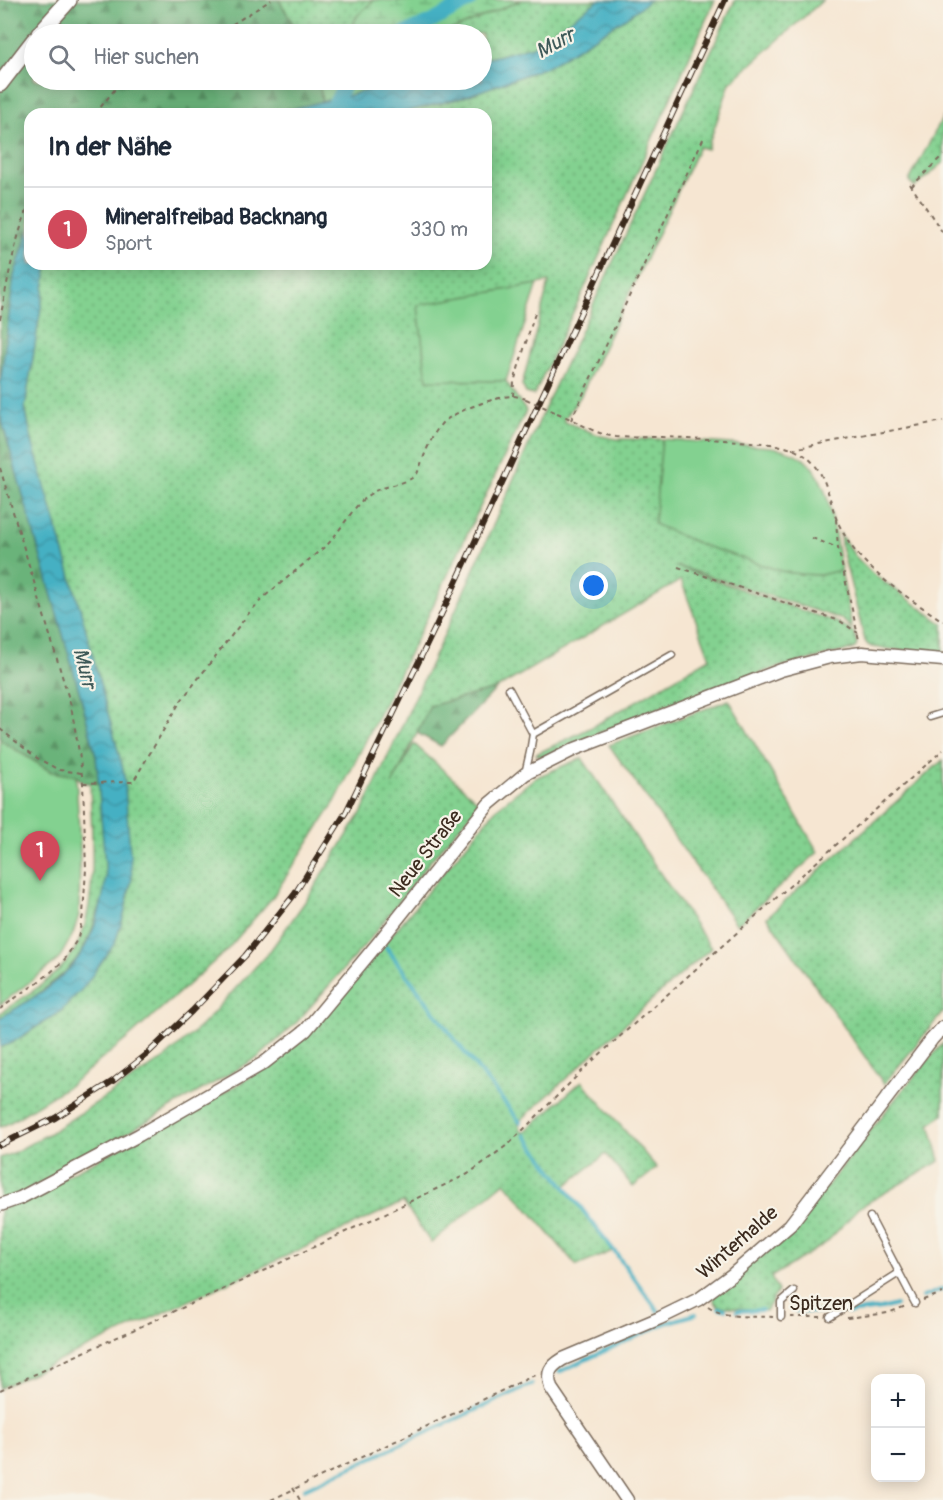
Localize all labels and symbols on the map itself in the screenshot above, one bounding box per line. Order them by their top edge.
water label: Murr [531,21,582,65]
your location [579,571,608,600]
water label: Murr [66,645,103,694]
street label: Neue Straße [383,804,468,902]
pin: 1 [20,832,60,881]
street label: Winterhalde [691,1200,783,1285]
street label: Spitzen [789,1291,853,1316]

